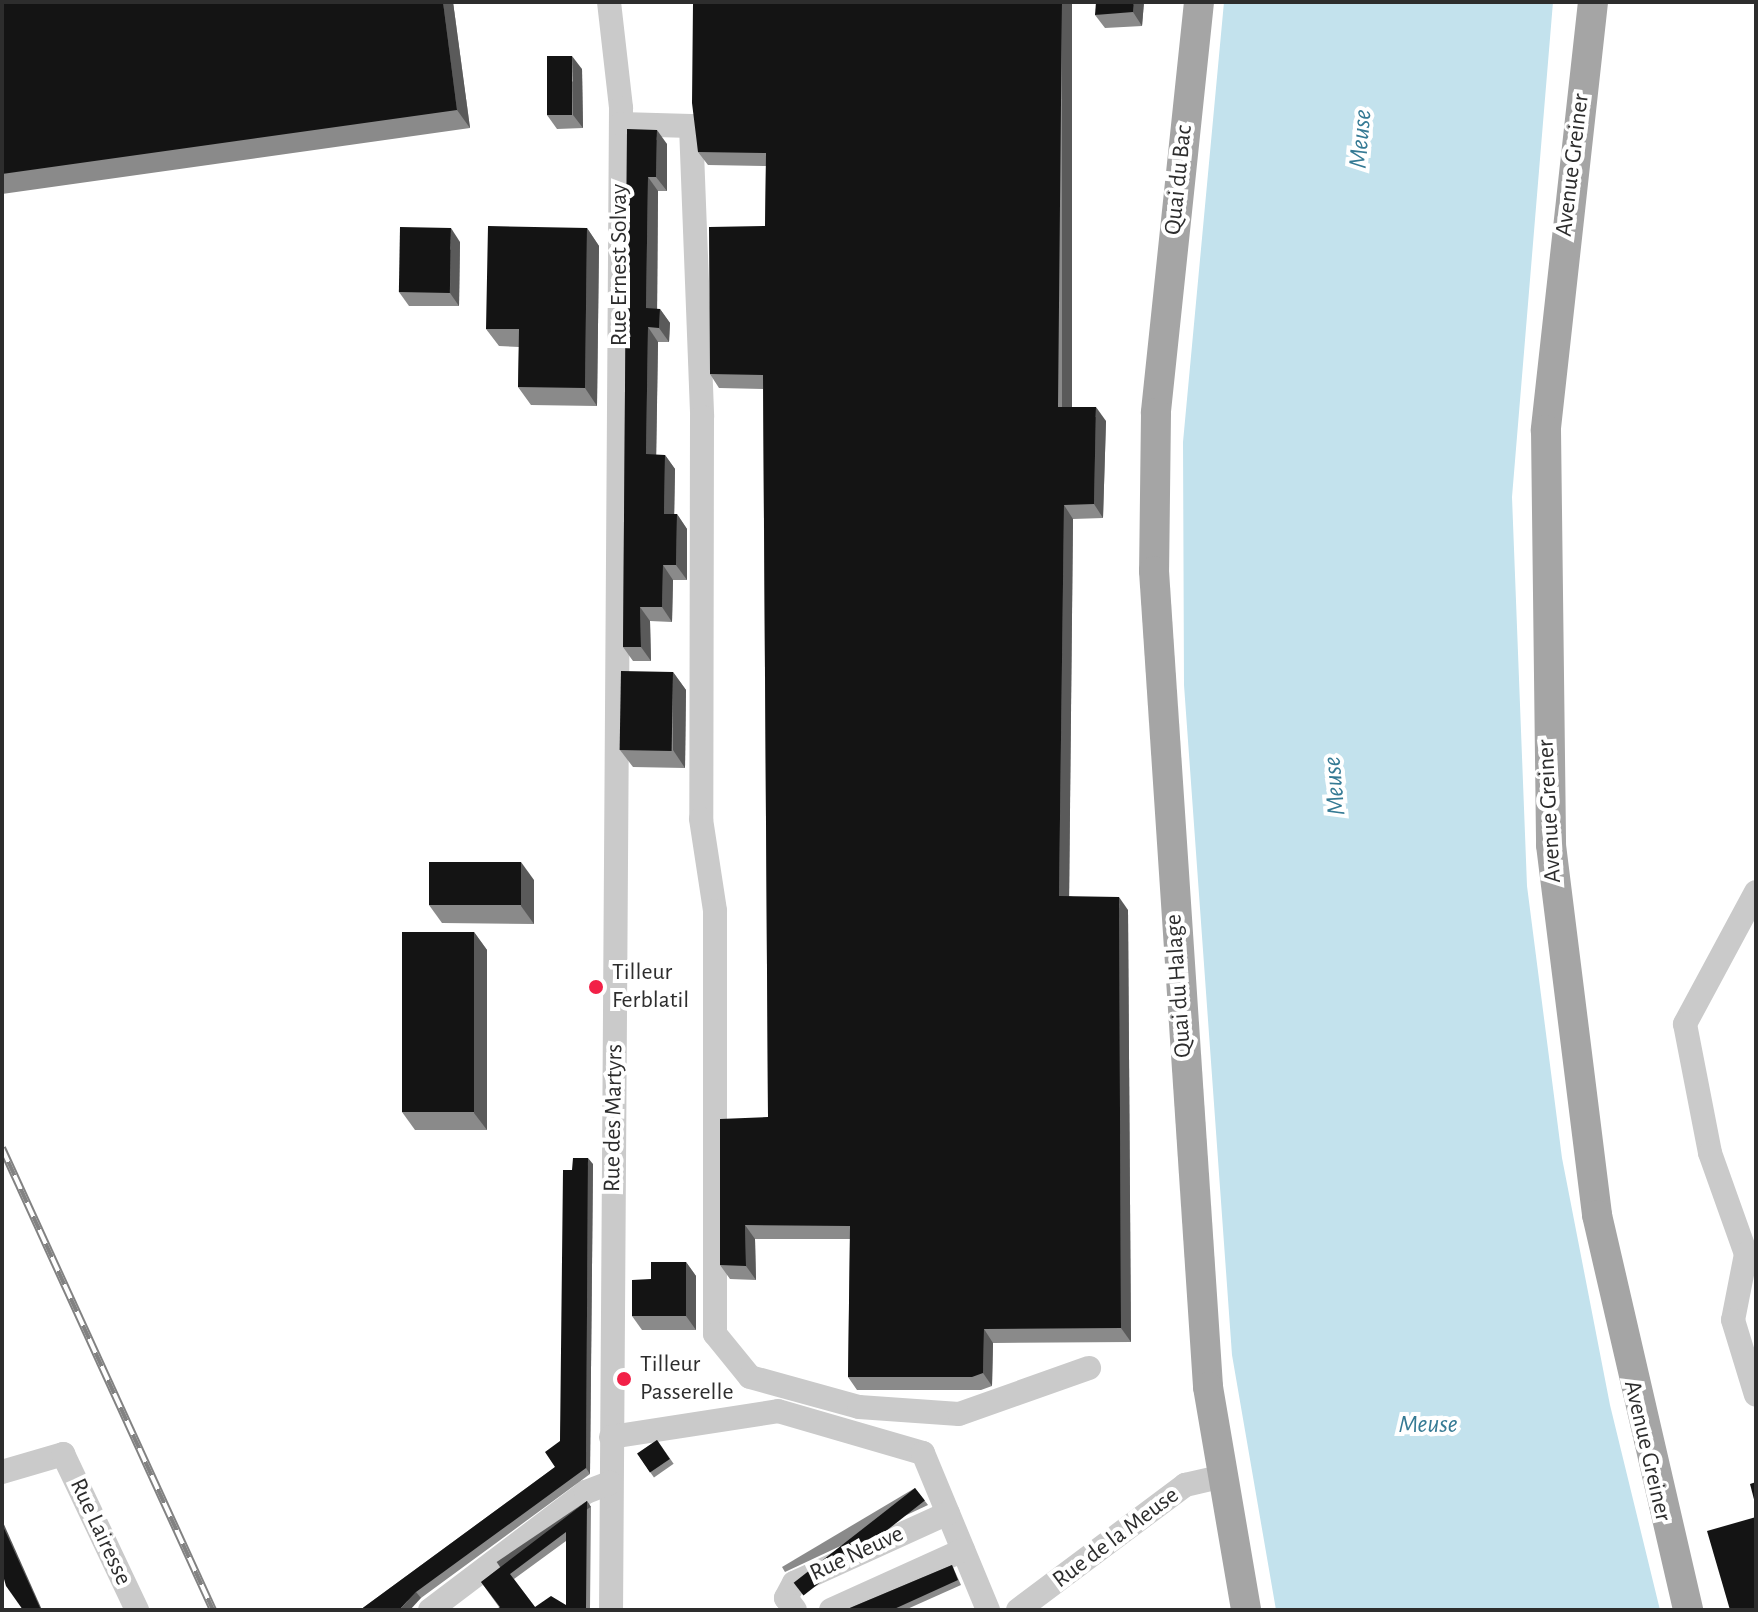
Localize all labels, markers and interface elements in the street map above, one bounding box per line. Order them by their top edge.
street label: Avenue Greiner [1550,92,1596,238]
water label: Meuse [1343,108,1379,170]
street label: Quai du Bac [1159,124,1199,236]
street label: Rue Ernest Solvay [606,184,634,346]
street label: Avenue Greiner [1532,739,1568,883]
water label: Meuse [1317,755,1353,817]
street label: Quai du Halage [1160,913,1198,1059]
place label: Tilleur Ferblatil [612,959,689,1015]
marker: Tilleur Ferblatil [587,978,605,996]
street label: Rue des Martyrs [598,1044,630,1192]
place label: Tilleur Passerelle [640,1351,733,1407]
marker: Tilleur Passerelle [615,1370,633,1388]
street label: Avenue Greiner [1617,1378,1677,1524]
water label: Meuse [1398,1409,1458,1441]
street label: Rue Lairesse [63,1474,137,1590]
street label: Rue de la Meuse [1047,1481,1185,1595]
street label: Rue Neuve [806,1520,908,1588]

